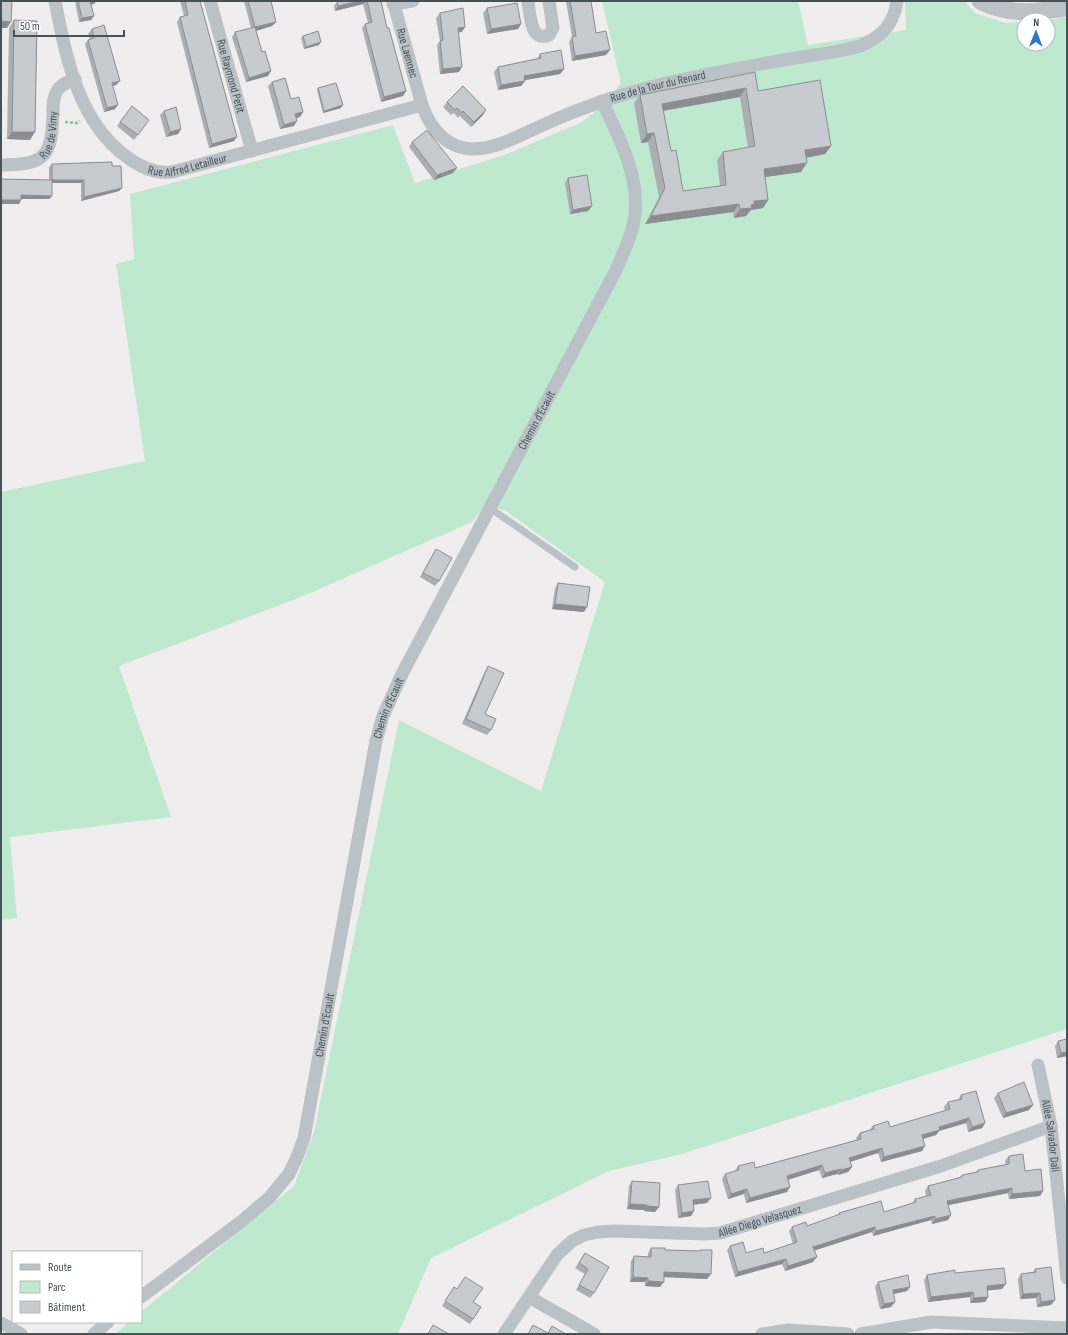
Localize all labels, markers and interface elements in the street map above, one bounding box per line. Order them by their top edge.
scale bar [14,12,124,38]
north arrow [1016,12,1056,52]
text: N [1033,16,1039,29]
text: 50 m [20,19,40,34]
street label: Rue Laennec [393,26,422,80]
street label: Rue Raymond Petit [214,37,249,115]
street label: Rue de la Tour du Renard [608,67,707,106]
street label: Rue de Vimy [36,111,61,163]
street label: Rue Alfred Letailleur [146,150,229,180]
street label: Chemin d'Ecault [515,388,558,452]
street label: Chemin d'Ecault [370,675,407,740]
street label: Chemin d'Ecault [311,991,338,1058]
street label: Allée Salvador Dali [1038,1097,1063,1173]
street label: Allée Diego Velasquez [715,1201,804,1241]
legend [12,1251,142,1323]
text: Route [48,1260,72,1275]
text: Parc [48,1280,66,1295]
text: Bâtiment [48,1300,86,1315]

